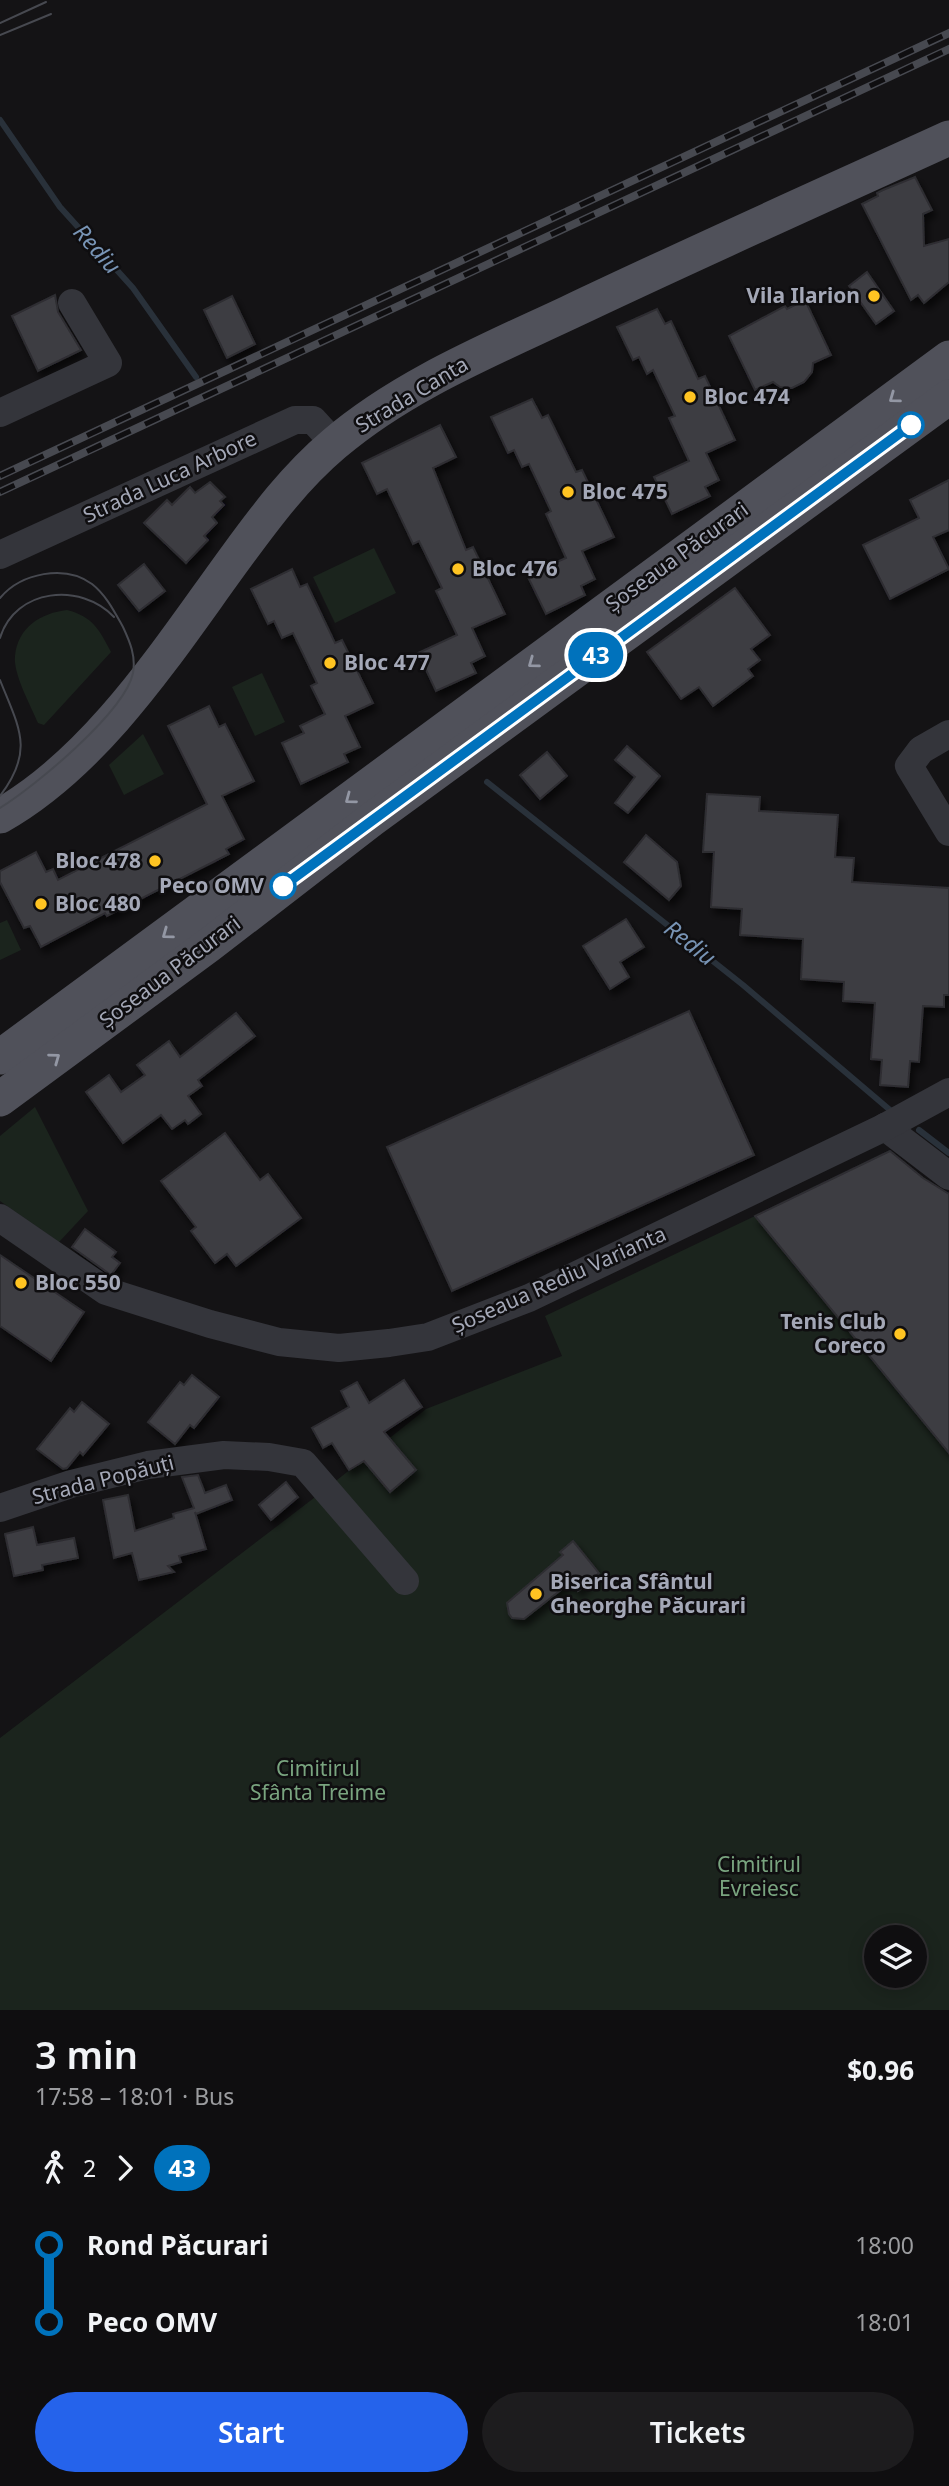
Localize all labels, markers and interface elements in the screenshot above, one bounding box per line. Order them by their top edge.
water label: Rediu [67,216,129,280]
place label: Vila Ilarion [746,281,860,309]
marker: Vila Ilarion [866,288,882,304]
street label: Strada Canta [350,350,473,439]
place label: Bloc 474 [704,382,790,410]
marker: Bloc 474 [682,389,698,405]
one-way arrow [889,390,902,402]
unlabelled marker [898,412,924,438]
street label: Strada Luca Arbore [78,424,261,529]
place label: Bloc 475 [582,477,668,505]
marker: Bloc 475 [560,484,576,500]
street label: Șoseaua Păcurari [599,495,753,617]
place label: Bloc 476 [472,554,558,582]
marker: Bloc 476 [450,561,466,577]
line badge: 43 [564,632,628,678]
text: 43 [582,638,610,671]
place label: Bloc 477 [344,648,430,676]
marker: Bloc 477 [322,655,338,671]
one-way arrow [528,655,541,668]
one-way arrow [345,790,358,803]
place label: Bloc 478 [55,846,141,874]
marker: Bloc 478 [147,853,163,869]
place label: Peco OMV [159,871,264,899]
marker: Peco OMV [270,873,296,899]
place label: Bloc 480 [55,889,141,917]
marker: Bloc 480 [33,896,49,912]
street label: Șoseaua Păcurari [93,909,246,1033]
water label: Rediu [658,912,723,972]
one-way arrow [162,926,175,938]
one-way arrow [47,1054,60,1067]
street label: Șoseaua Rediu Varianta [447,1219,670,1339]
place label: Bloc 550 [35,1268,121,1296]
marker: Bloc 550 [13,1275,29,1291]
place label: Tenis Club Coreco [780,1307,886,1359]
marker: Tenis Club Coreco [892,1326,908,1342]
street label: Strada Popăuți [29,1448,177,1510]
place label: Biserica Sfântul Gheorghe Păcurari [550,1567,746,1619]
marker: Biserica Sfântul Gheorghe Păcurari [528,1586,544,1602]
park label: Cimitirul Sfânta Treime [250,1754,386,1806]
park label: Cimitirul Evreiesc [717,1850,801,1902]
map controls [864,1925,927,1988]
button: layers [864,1925,927,1988]
text: 3 min [35,2028,138,2080]
text: $0.96 [847,2052,914,2088]
text: 17:58 – 18:01 · Bus [35,2080,234,2112]
icon: walk [35,2149,73,2187]
icon: forward [106,2149,144,2187]
text: 43 [168,2151,196,2184]
text: 2 [83,2152,96,2184]
text: Rond Păcurari [87,2227,269,2263]
text: 18:00 [855,2229,914,2261]
text: Peco OMV [87,2304,217,2340]
text: 18:01 [855,2306,914,2338]
button: Start [35,2392,468,2472]
button: Tickets [482,2392,914,2472]

